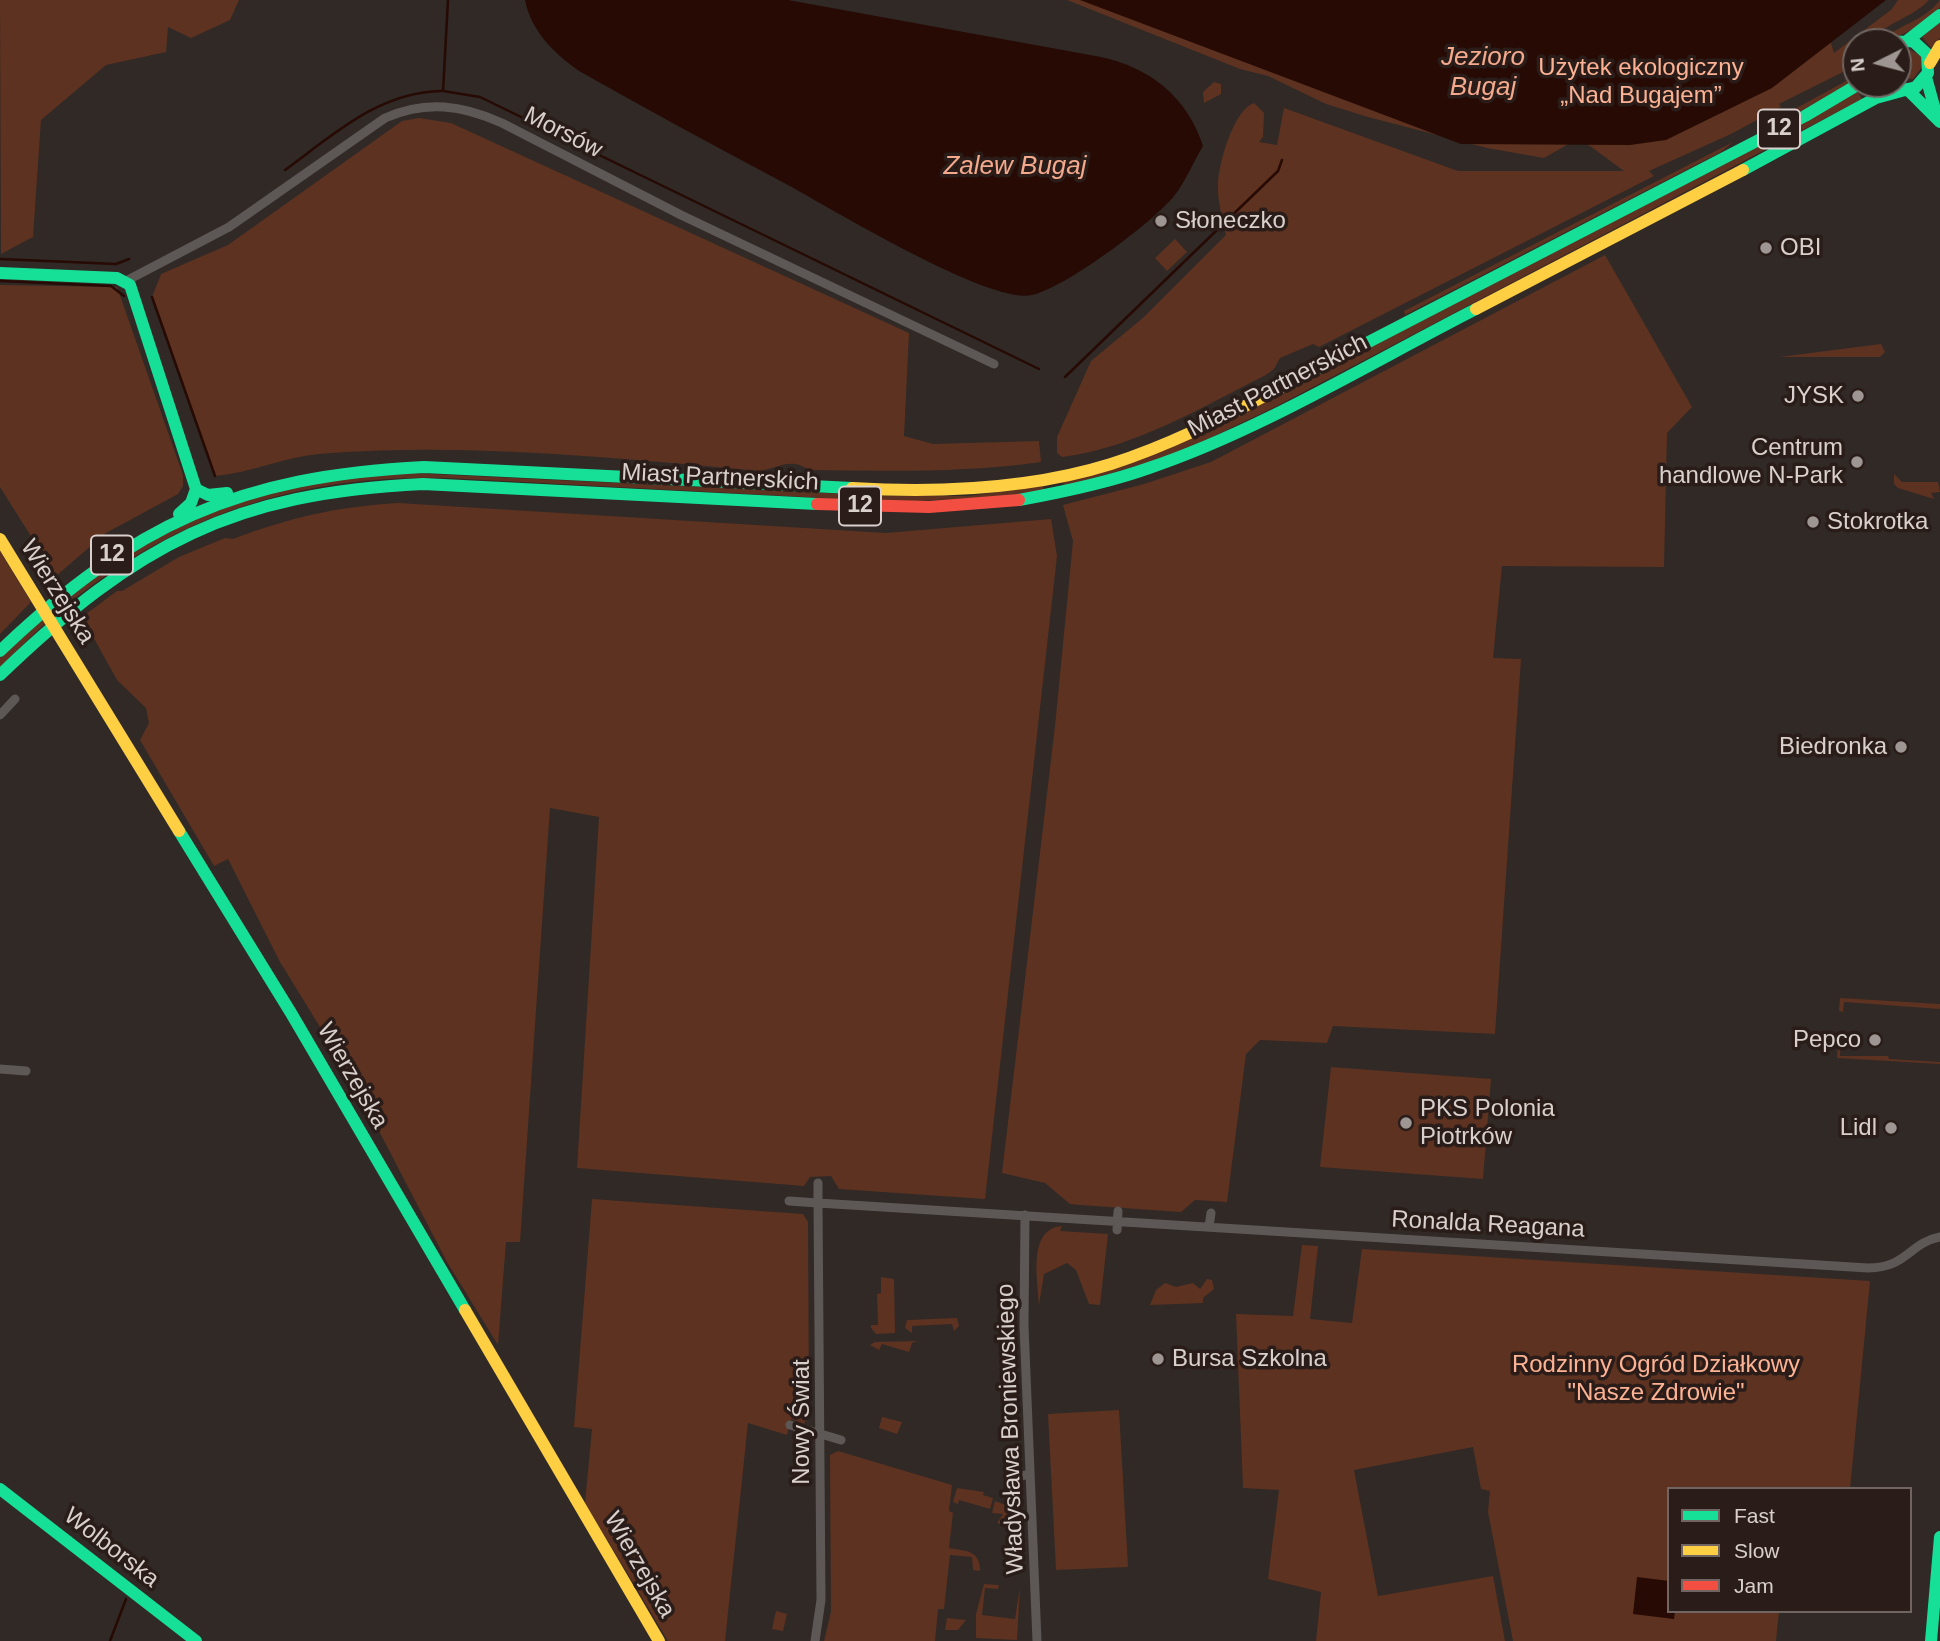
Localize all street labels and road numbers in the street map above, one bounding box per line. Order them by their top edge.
street label: Morsów [519,101,607,165]
road number: 12 [1758,110,1800,148]
street label: Miast Partnerskich [1184,328,1372,444]
street label: Miast Partnerskich [621,458,819,498]
road number: 12 [839,486,881,526]
street label: Wierzejska [14,535,100,649]
road number: 12 [91,536,133,575]
street label: Wierzejska [310,1018,394,1134]
street label: Ronalda Reagana [1391,1206,1585,1244]
street label: Władysława Broniewskiego [992,1283,1030,1575]
street label: Nowy Świat [788,1359,816,1485]
street label: Wolborska [58,1502,164,1594]
street label: Wierzejska [597,1507,681,1623]

